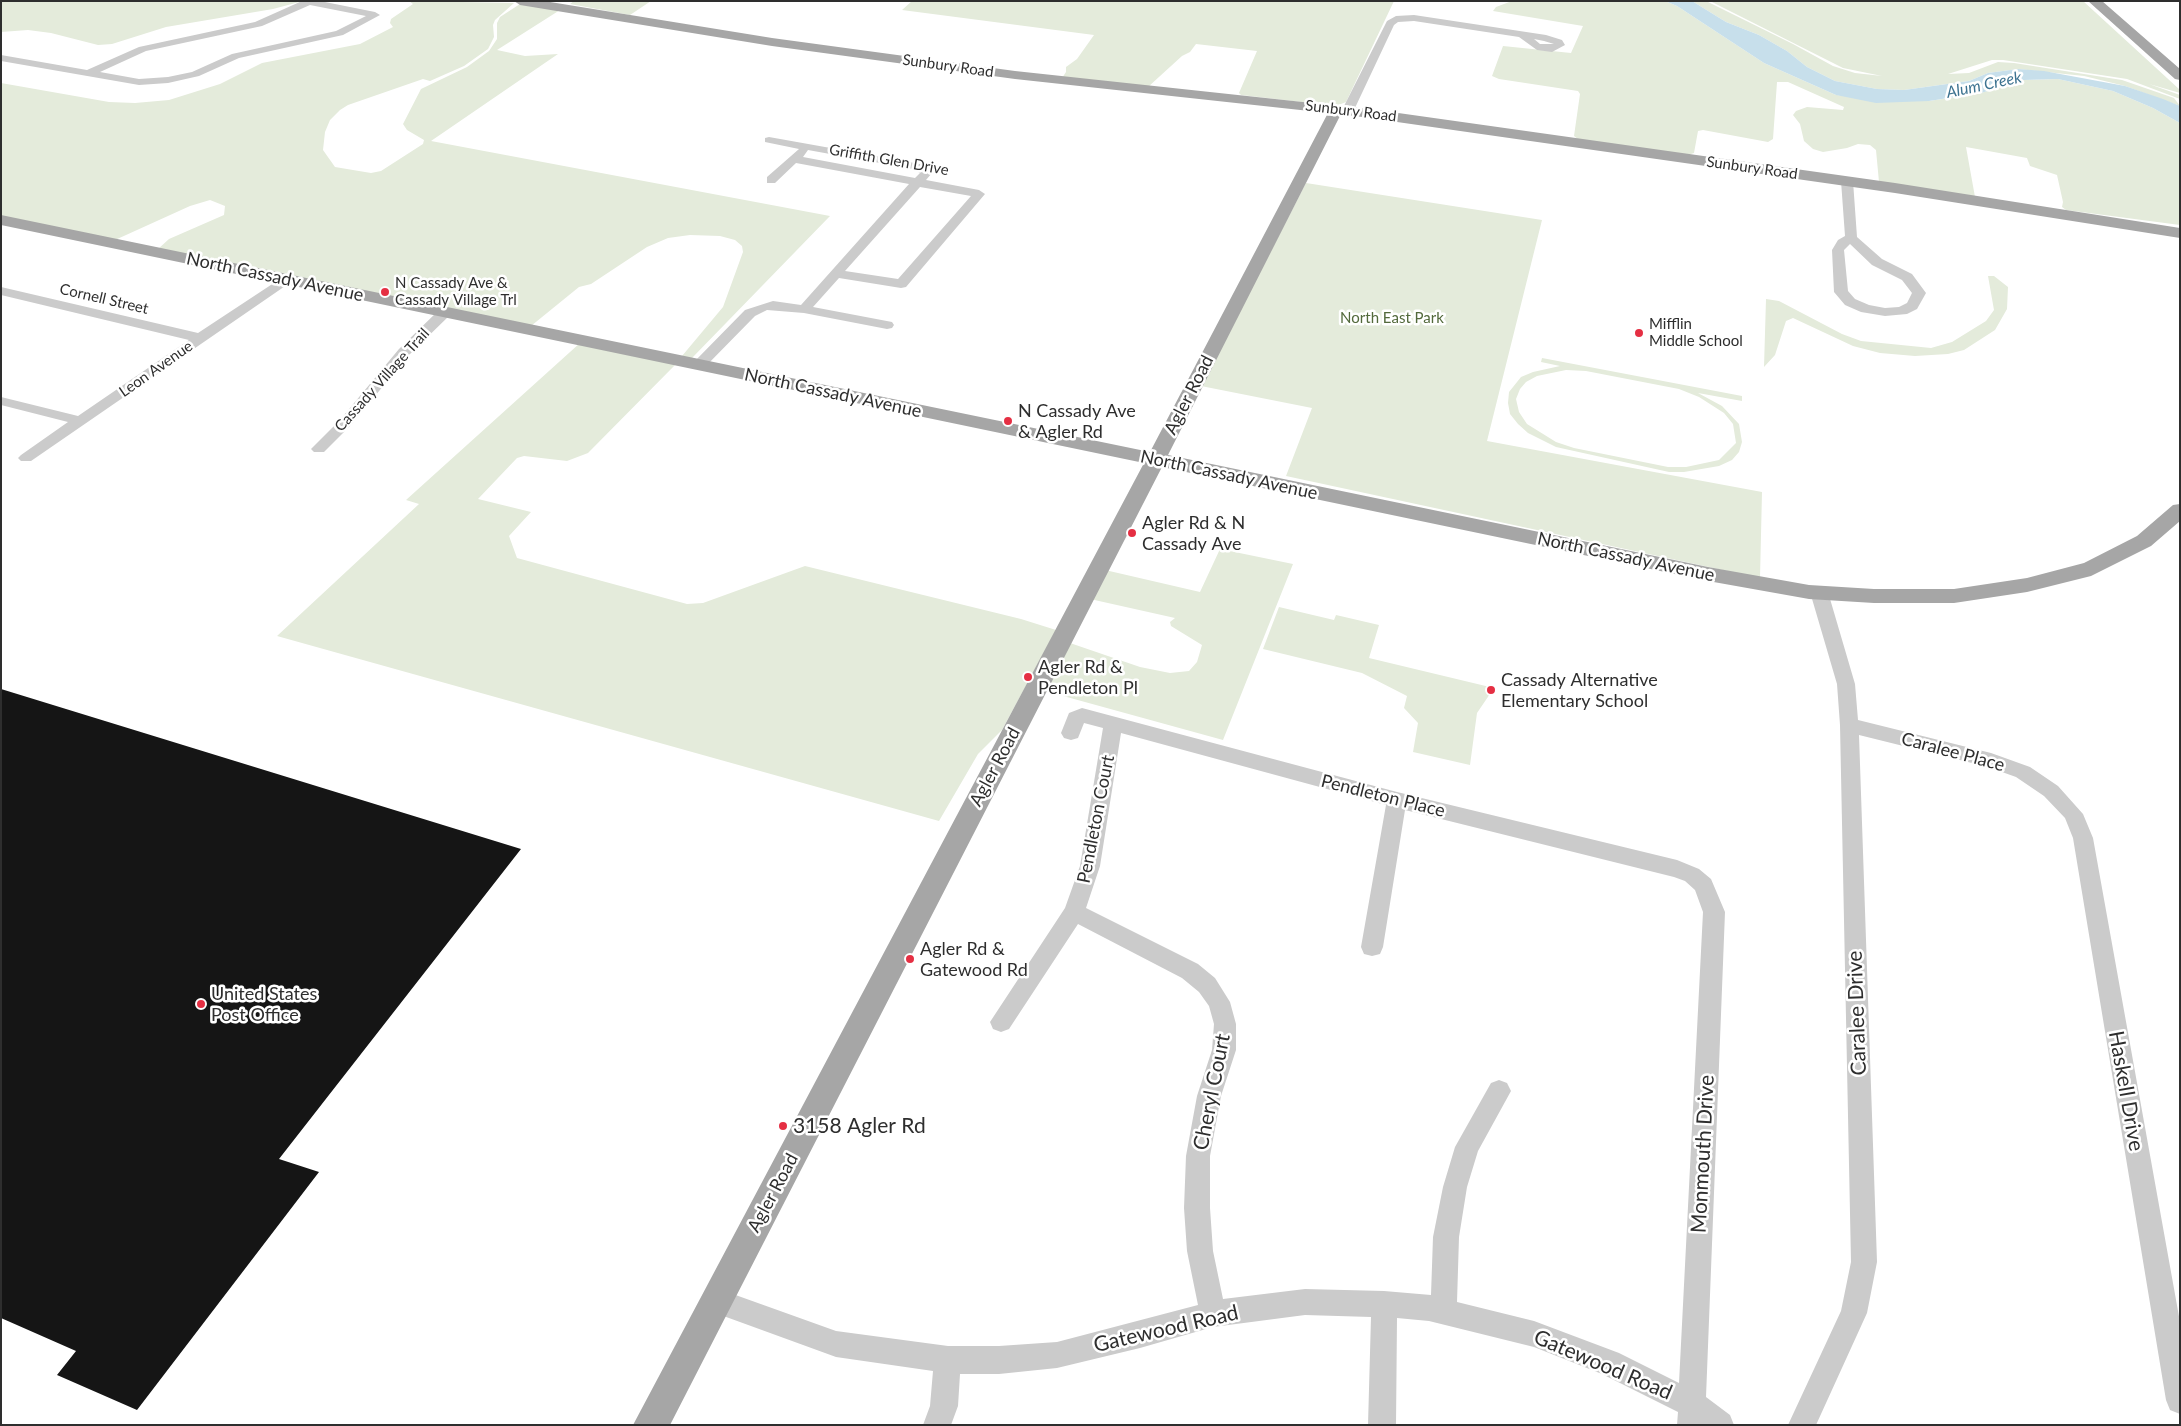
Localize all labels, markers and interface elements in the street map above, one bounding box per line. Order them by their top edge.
street label: Sunbury Road [901,51,995,81]
water label: Alum Creek [1945,68,2023,102]
street label: Sunbury Road [1304,96,1398,126]
street label: Griffith Glen Drive [828,141,950,179]
street label: Sunbury Road [1705,153,1799,183]
street label: North Cassady Avenue [185,248,365,306]
place label: N Cassady Ave & Cassady Village Trl [395,274,517,309]
street label: Cornell Street [58,280,150,318]
marker: N Cassady Ave & Cassady Village Trl [379,286,391,298]
park label: North East Park [1340,309,1444,327]
place label: Mifflin Middle School [1649,315,1743,350]
street label: Cassady Village Trail [331,325,433,435]
marker: Mifflin Middle School [1633,327,1645,339]
street label: Leon Avenue [116,337,196,401]
street label: Agler Road [1160,352,1218,438]
street label: North Cassady Avenue [743,364,923,422]
place label: N Cassady Ave & Agler Rd [1018,400,1136,442]
marker: N Cassady Ave & Agler Rd [1002,415,1014,427]
street label: North Cassady Avenue [1139,446,1319,504]
place label: Agler Rd & N Cassady Ave [1142,512,1245,554]
marker: Agler Rd & N Cassady Ave [1126,527,1138,539]
street label: North Cassady Avenue [1536,528,1716,586]
place label: Agler Rd & Pendleton Pl [1038,656,1138,699]
place label: Cassady Alternative Elementary School [1501,669,1658,712]
marker: Agler Rd & Pendleton Pl [1022,671,1034,683]
marker: Cassady Alternative Elementary School [1485,684,1497,696]
street label: Agler Road [965,724,1025,810]
street label: Caralee Place [1899,728,2007,776]
street label: Pendleton Court [1073,753,1119,885]
street label: Pendleton Place [1319,770,1447,822]
place label: Agler Rd & Gatewood Rd [920,938,1028,981]
street label: Caralee Drive [1842,950,1872,1076]
marker: Agler Rd & Gatewood Rd [904,953,916,965]
place label: United States Post Office [211,983,317,1026]
marker: United States Post Office [195,998,207,1010]
street label: Haskell Drive [2103,1029,2149,1153]
street label: Cheryl Court [1188,1032,1236,1152]
street label: Monmouth Drive [1686,1074,1720,1234]
place label: 3158 Agler Rd [793,1113,926,1139]
marker: 3158 Agler Rd [777,1120,789,1132]
street label: Agler Road [743,1150,803,1236]
street label: Gatewood Road [1091,1300,1241,1358]
street label: Gatewood Road [1530,1325,1676,1405]

